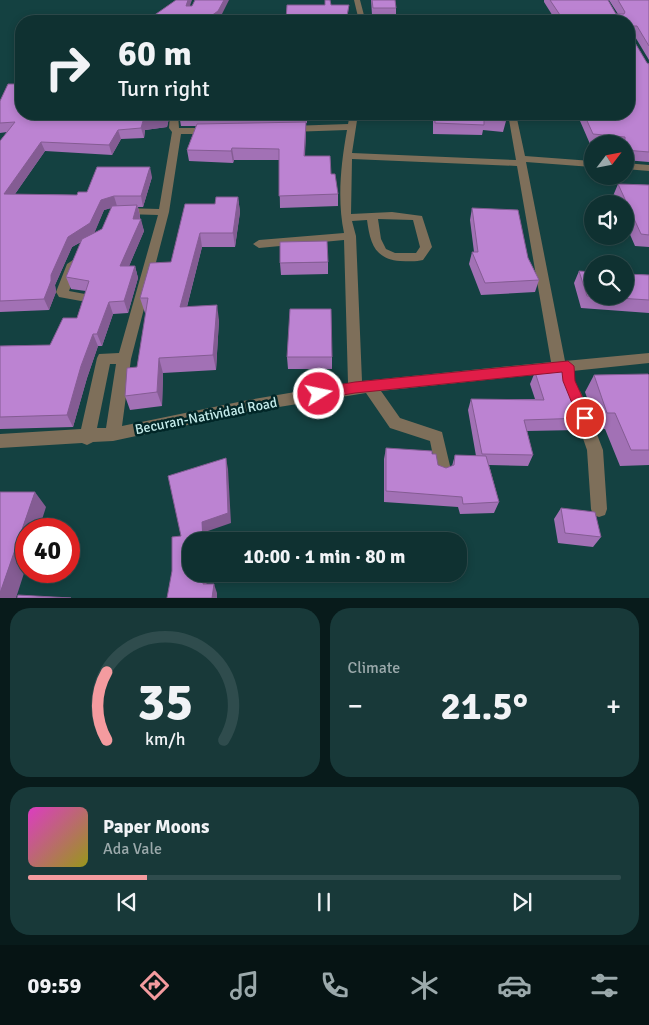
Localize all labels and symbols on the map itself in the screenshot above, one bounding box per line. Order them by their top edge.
north arrow [584,135,634,185]
position arrow [292,367,344,419]
street label: Becuran-Natividad Road [133,394,279,438]
pin [564,397,606,439]
speed limit sign: 40 [15,518,80,583]

